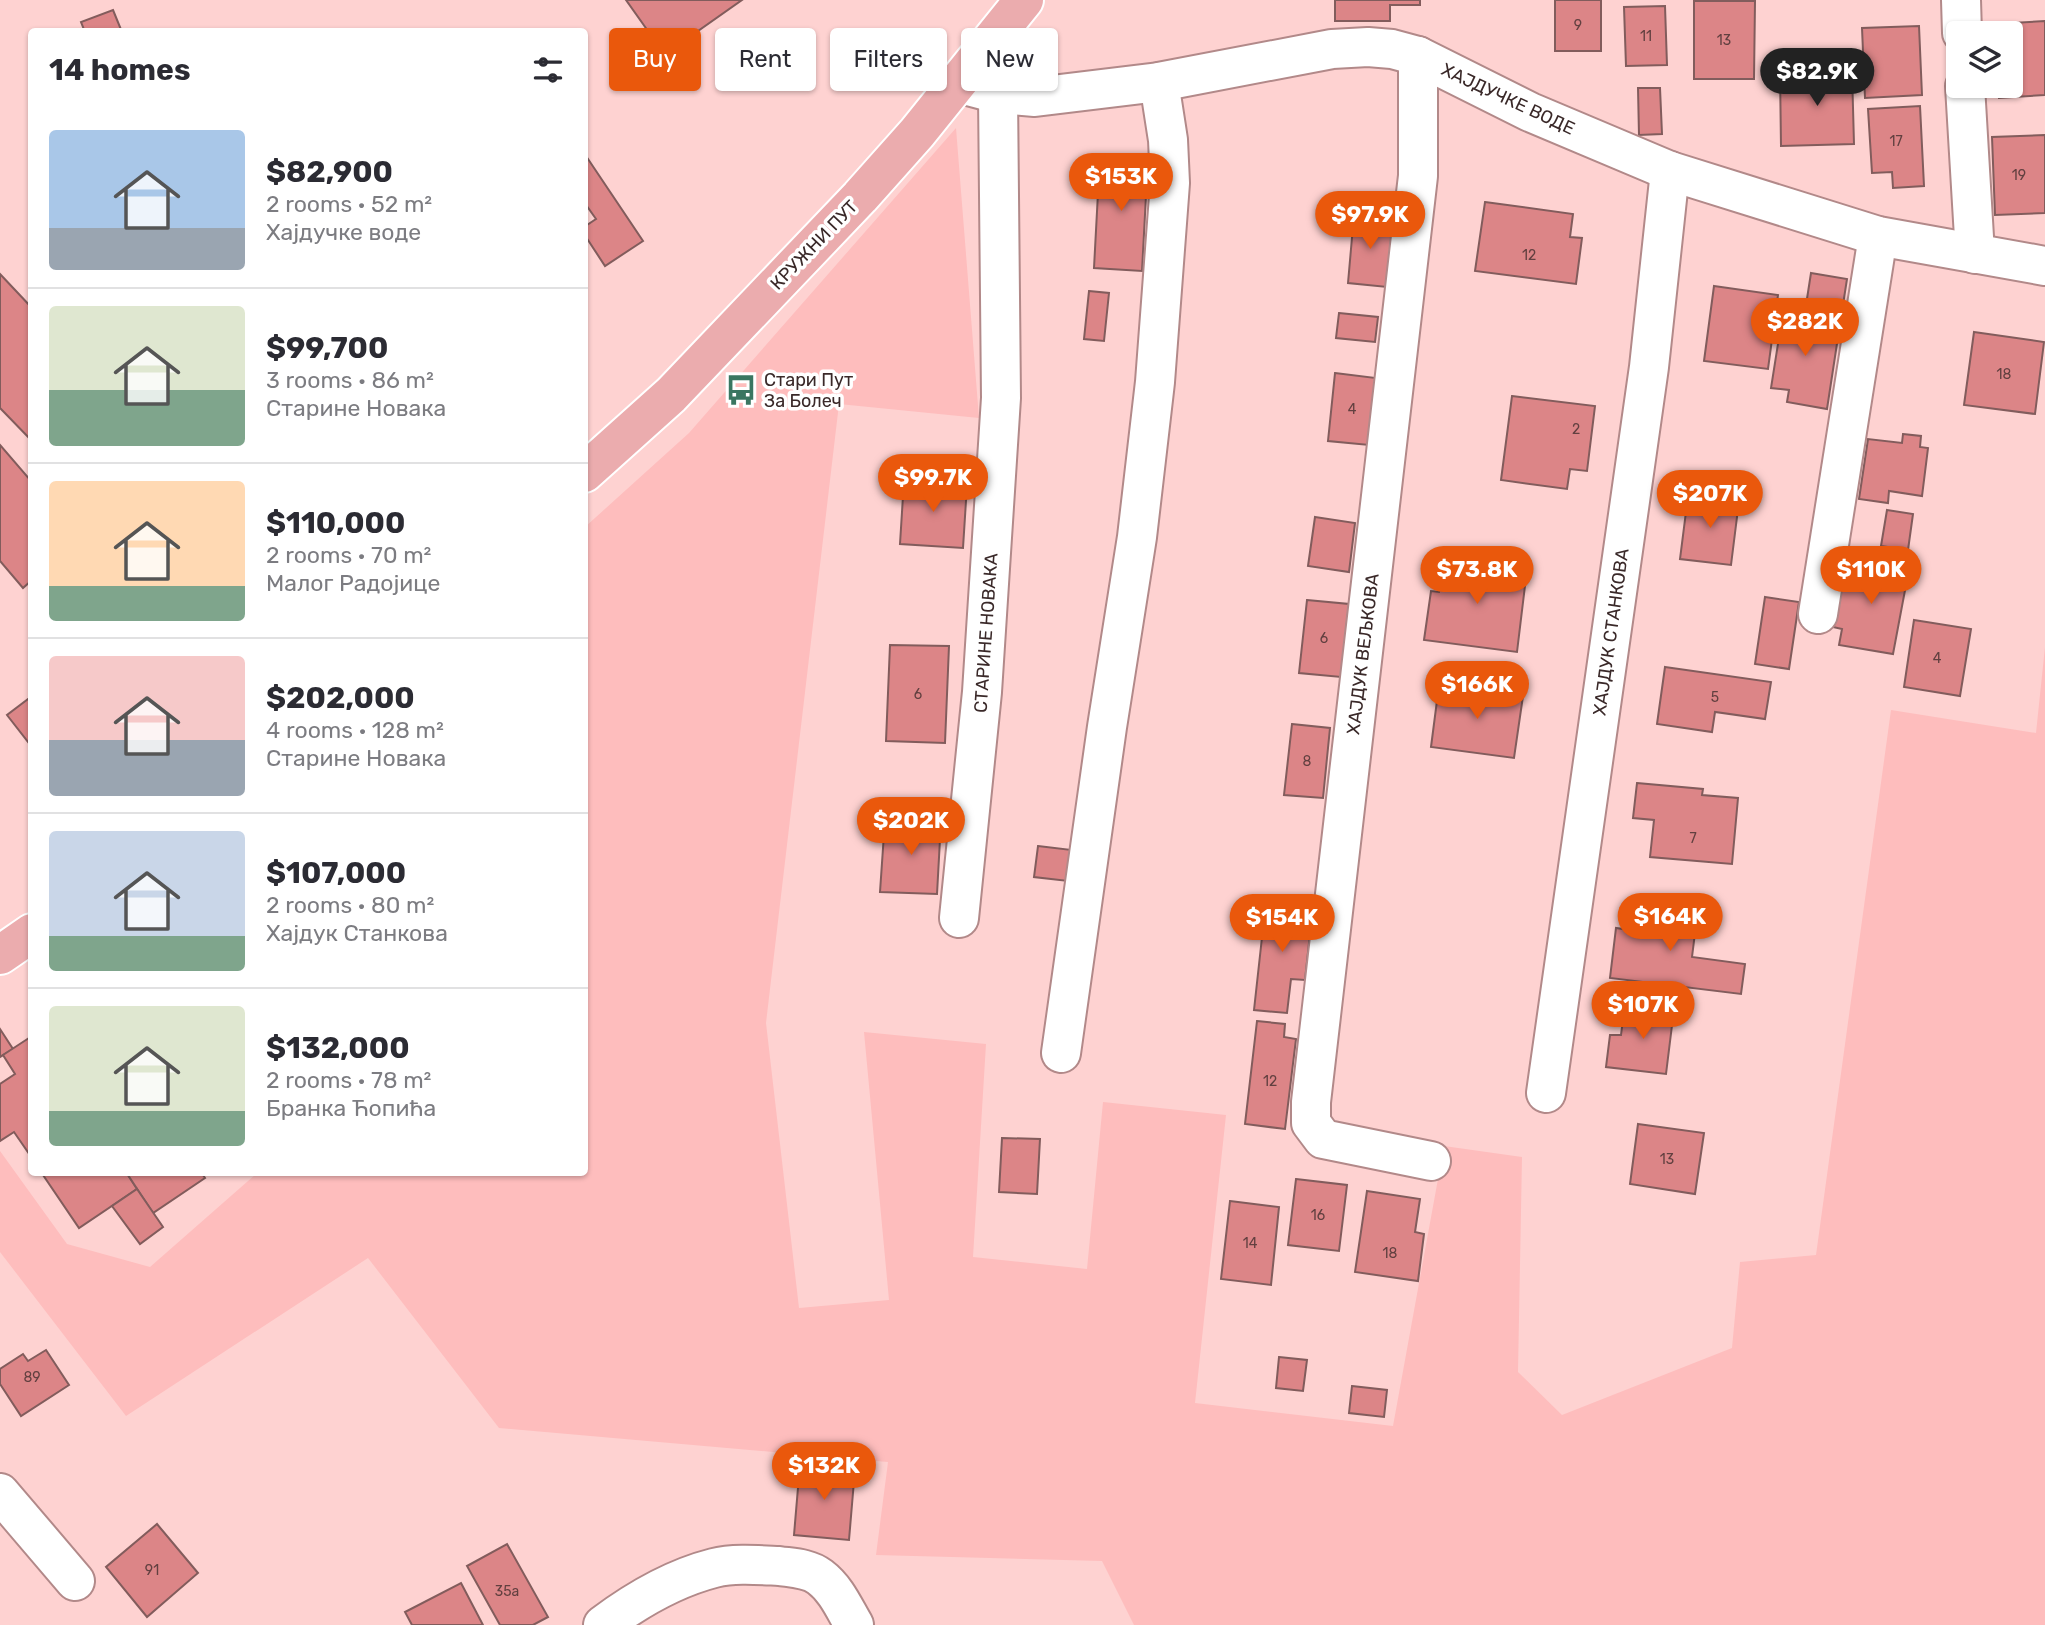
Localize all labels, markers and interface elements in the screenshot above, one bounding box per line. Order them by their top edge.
house number: 9 [1574,17,1582,34]
map controls [1946,21,2023,98]
button: layers [1946,21,2023,98]
chip: Buy [609,28,701,91]
chip: Rent [715,28,816,91]
chip: Filters [830,28,947,91]
chip: New [961,28,1058,91]
house number: 11 [1640,28,1652,45]
house number: 13 [1717,32,1731,49]
pin: $82.9K [1760,48,1874,108]
icon: filters [529,51,567,89]
text: 14 homes [49,52,191,88]
text: $82.9K [1776,57,1858,85]
street label: ХАЈДУЧКЕ ВОДЕ [1438,58,1578,140]
house number: 17 [1889,133,1903,150]
text: $82,900 [266,154,393,190]
pin: $153K [1072,154,1170,213]
icon: home [105,158,189,242]
text: $153K [1085,162,1157,190]
house number: 19 [2012,167,2026,184]
text: 2 rooms · 52 m² [266,190,432,218]
pin: $97.9K [1313,191,1427,251]
street label: КРУЖНИ ПУТ [766,196,862,294]
text: $97.9K [1331,200,1409,228]
text: Хајдучке воде [266,218,421,246]
house number: 12 [1522,247,1536,264]
pin: $282K [1756,298,1854,358]
text: $282K [1767,307,1843,335]
text: $99,700 [266,330,388,366]
icon: home [105,334,189,418]
text: 3 rooms · 86 m² [266,366,434,394]
house number: 18 [1997,366,2012,383]
place label: Стари Пут За Болеч [764,369,853,412]
bus stop icon: Стари Пут За Болеч [724,373,758,407]
text: Старине Новака [266,394,446,422]
house number: 4 [1348,401,1357,418]
house number: 2 [1572,421,1580,438]
pin: $99.7K [876,454,990,514]
text: $99.7K [894,463,972,491]
pin: $207K [1661,470,1759,530]
text: $207K [1673,479,1747,507]
text: $110,000 [266,505,405,541]
icon: home [105,509,189,593]
text: 2 rooms · 70 m² [266,541,431,569]
pin: $73.8K [1420,546,1534,606]
pin: $110K [1822,546,1920,606]
street label: ХАЈДУК СТАНКОВА [1588,547,1634,717]
street label: СТАРИНЕ НОВАКА [969,552,1003,714]
text: $73.8K [1437,555,1517,583]
text: $110K [1836,555,1906,583]
text: Малог Радојице [266,569,440,597]
street label: ХАЈДУК ВЕЉКОВА [1342,572,1384,736]
house number: 6 [1320,630,1328,647]
house number: 4 [1933,650,1942,667]
pin: $166K [1428,662,1526,721]
text: $166K [1441,670,1513,698]
text: $202,000 [266,680,415,716]
icon: home [105,684,189,768]
house number: 6 [914,686,922,703]
house number: 5 [1711,689,1719,706]
text: 4 rooms · 128 m² [266,716,444,744]
text: Старине Новака [266,744,446,772]
house number: 8 [1303,753,1312,770]
pin: $202K [862,798,960,857]
text: $202K [873,806,949,834]
house number: 7 [1689,830,1697,847]
text: $107,000 [266,855,406,891]
icon: home [105,859,189,943]
text: 2 rooms · 80 m² [266,891,434,919]
pin: $154K [1233,894,1331,954]
pin: $164K [1621,894,1719,953]
text: $164K [1634,902,1706,930]
text: $154K [1246,903,1318,931]
text: Хајдук Станкова [266,919,448,947]
pin: $107K [1594,982,1692,1041]
text: $107K [1608,990,1678,1018]
text: $132,000 [266,1030,410,1066]
icon: home [105,1034,189,1118]
text: 2 rooms · 78 m² [266,1066,431,1094]
house number: 12 [1263,1073,1277,1090]
text: Бранка Ћопића [266,1094,436,1122]
house number: 13 [1660,1151,1674,1168]
house number: 16 [1311,1207,1325,1224]
house number: 14 [1243,1235,1258,1252]
house number: 18 [1383,1245,1398,1262]
house number: 89 [23,1369,41,1386]
pin: $132K [775,1442,873,1502]
text: $132K [788,1451,860,1479]
house number: 91 [145,1562,159,1579]
house number: 35a [495,1583,519,1600]

